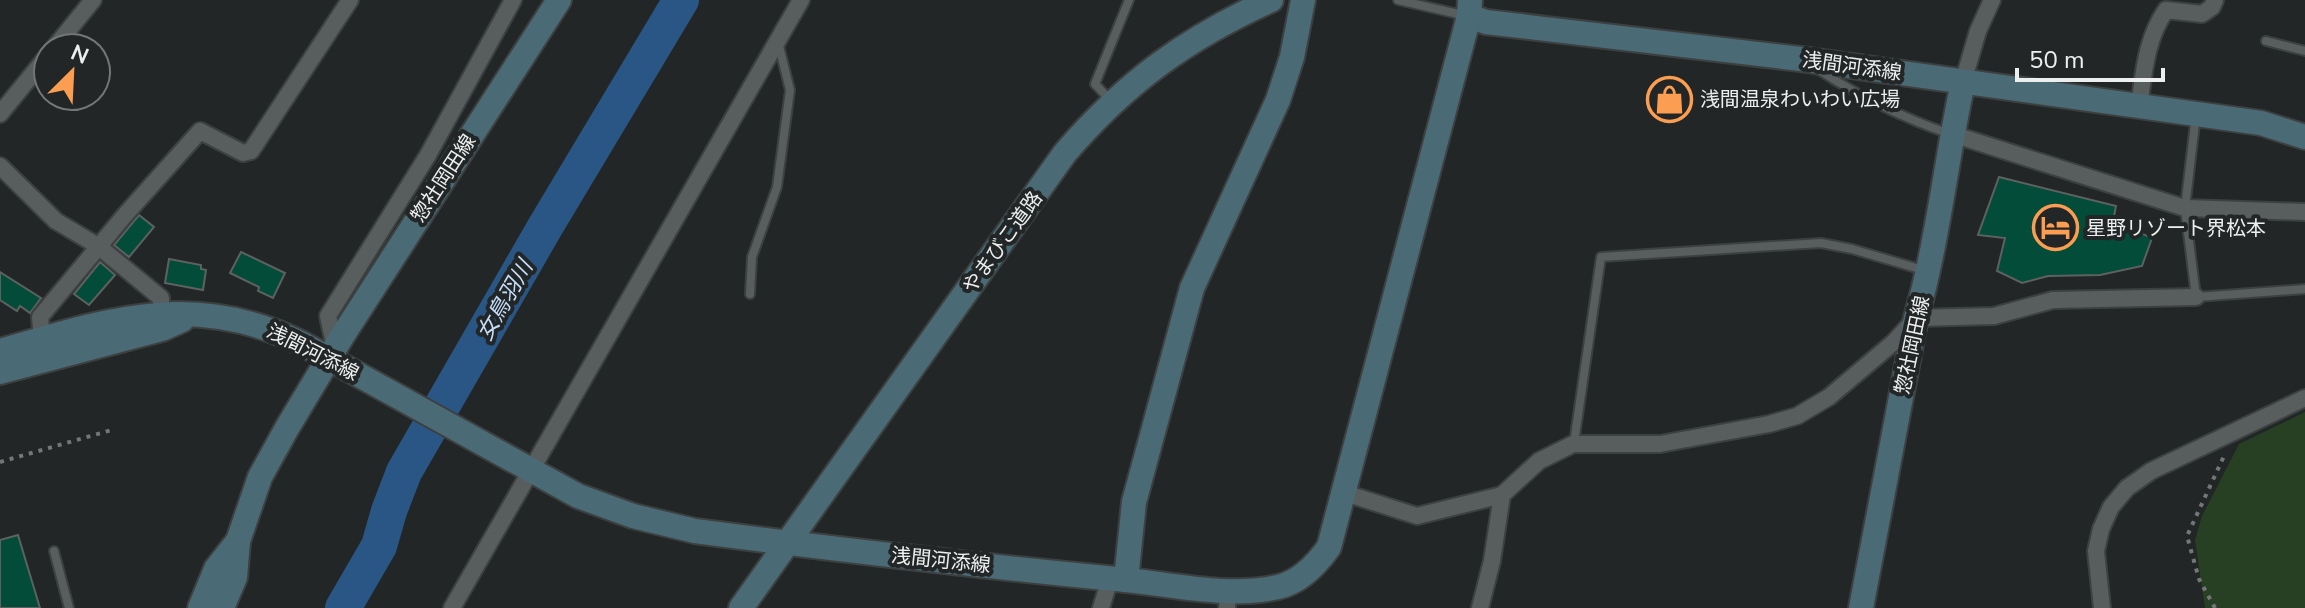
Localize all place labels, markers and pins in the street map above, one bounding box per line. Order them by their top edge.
shop icon: 浅間温泉わいわい広場 [1645,75,1693,123]
place label: 浅間温泉わいわい広場 [1700,86,1900,113]
hotel icon: 星野リゾート界松本 [2031,204,2079,252]
place label: 星野リゾート界松本 [2086,215,2266,242]

